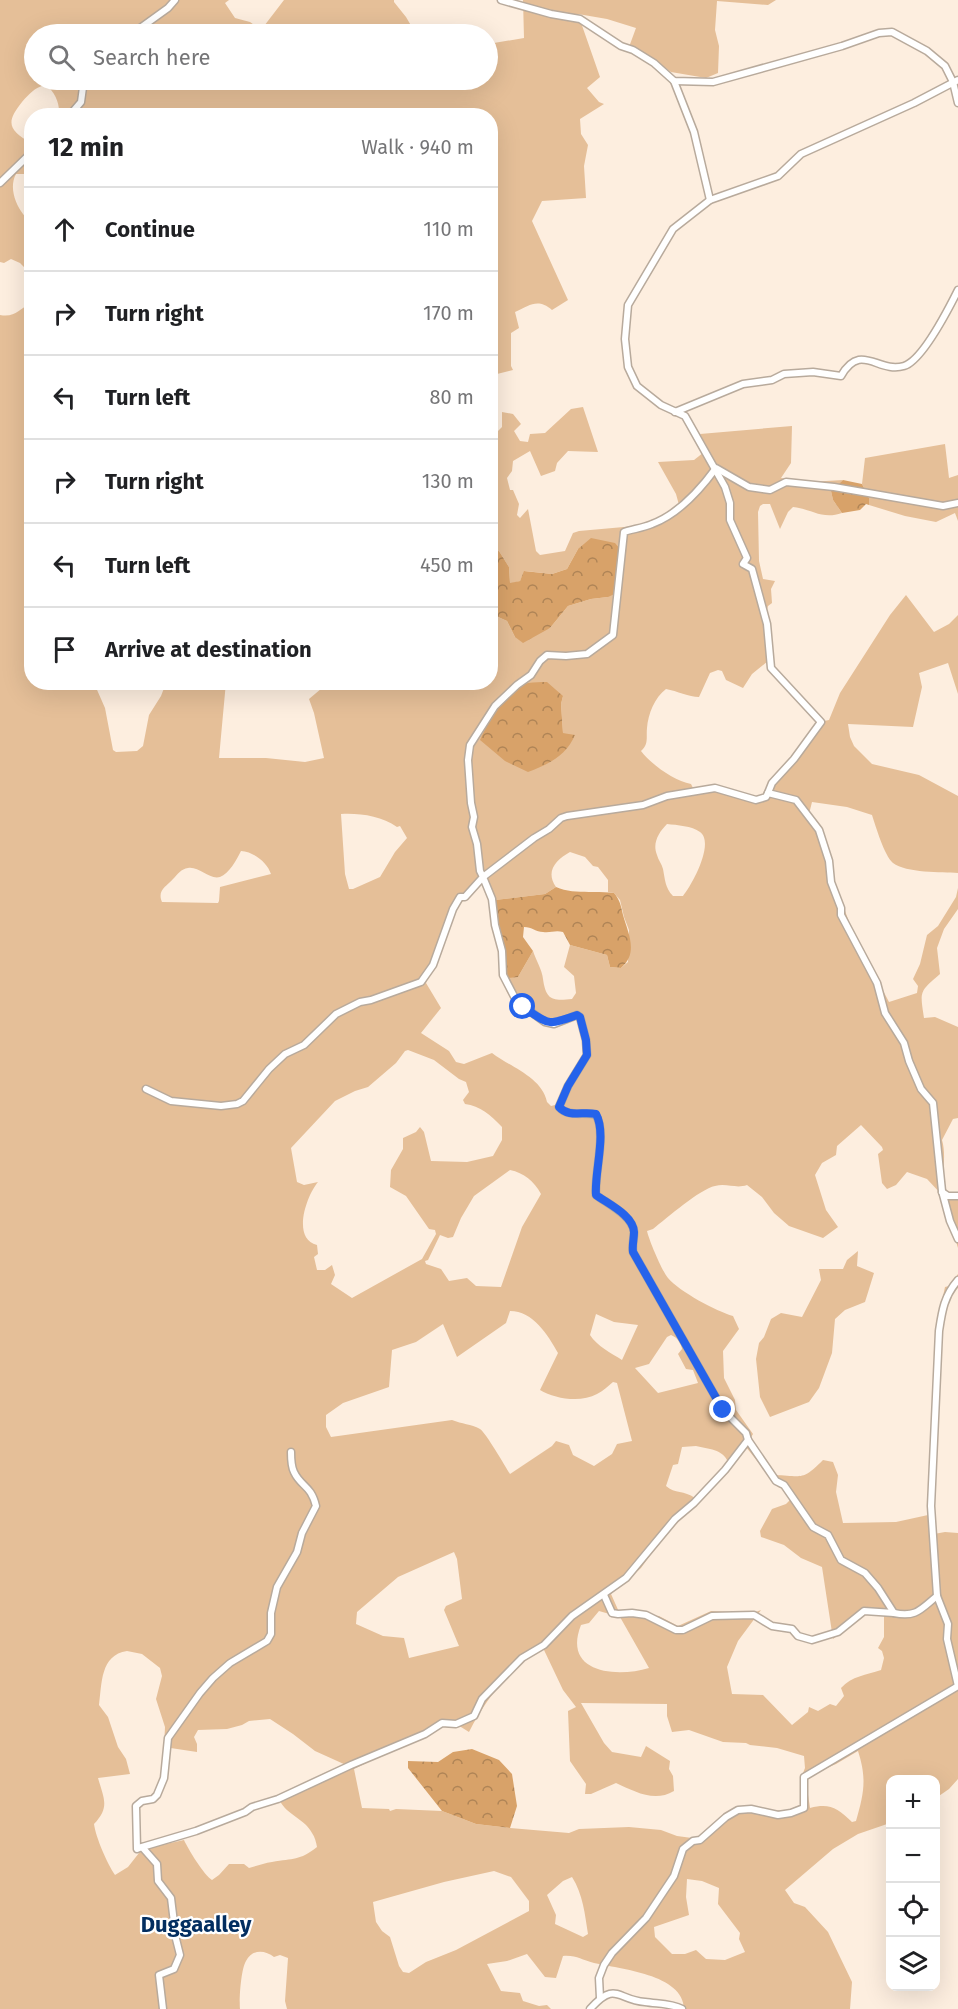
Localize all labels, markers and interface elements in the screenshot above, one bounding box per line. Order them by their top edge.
search box [24,24,498,90]
icon: search [45,41,78,74]
text: Search here [93,44,211,71]
text: 12 min [48,132,124,163]
text: Walk · 940 m [361,135,474,159]
icon: ahead [48,213,81,246]
text: Continue [105,216,195,243]
text: 110 m [423,217,474,241]
icon: right [48,297,81,330]
text: Turn right [105,300,204,327]
text: 170 m [423,301,474,325]
icon: left [48,381,81,414]
text: Turn left [105,384,190,411]
text: 80 m [429,385,474,409]
icon: right [48,465,81,498]
text: Turn right [105,468,204,495]
text: 130 m [422,469,474,493]
icon: left [48,549,81,582]
text: Turn left [105,552,190,579]
text: 450 m [420,553,474,577]
icon: arrive [48,633,81,666]
text: Arrive at destination [105,636,312,663]
route start [509,993,535,1019]
route end [709,1396,735,1422]
map controls [886,1775,940,1991]
button: + [886,1775,940,1829]
button: − [886,1829,940,1883]
button: locate [886,1883,940,1937]
district label: Duggaalley [141,1911,252,1938]
button: layers [886,1937,940,1991]

